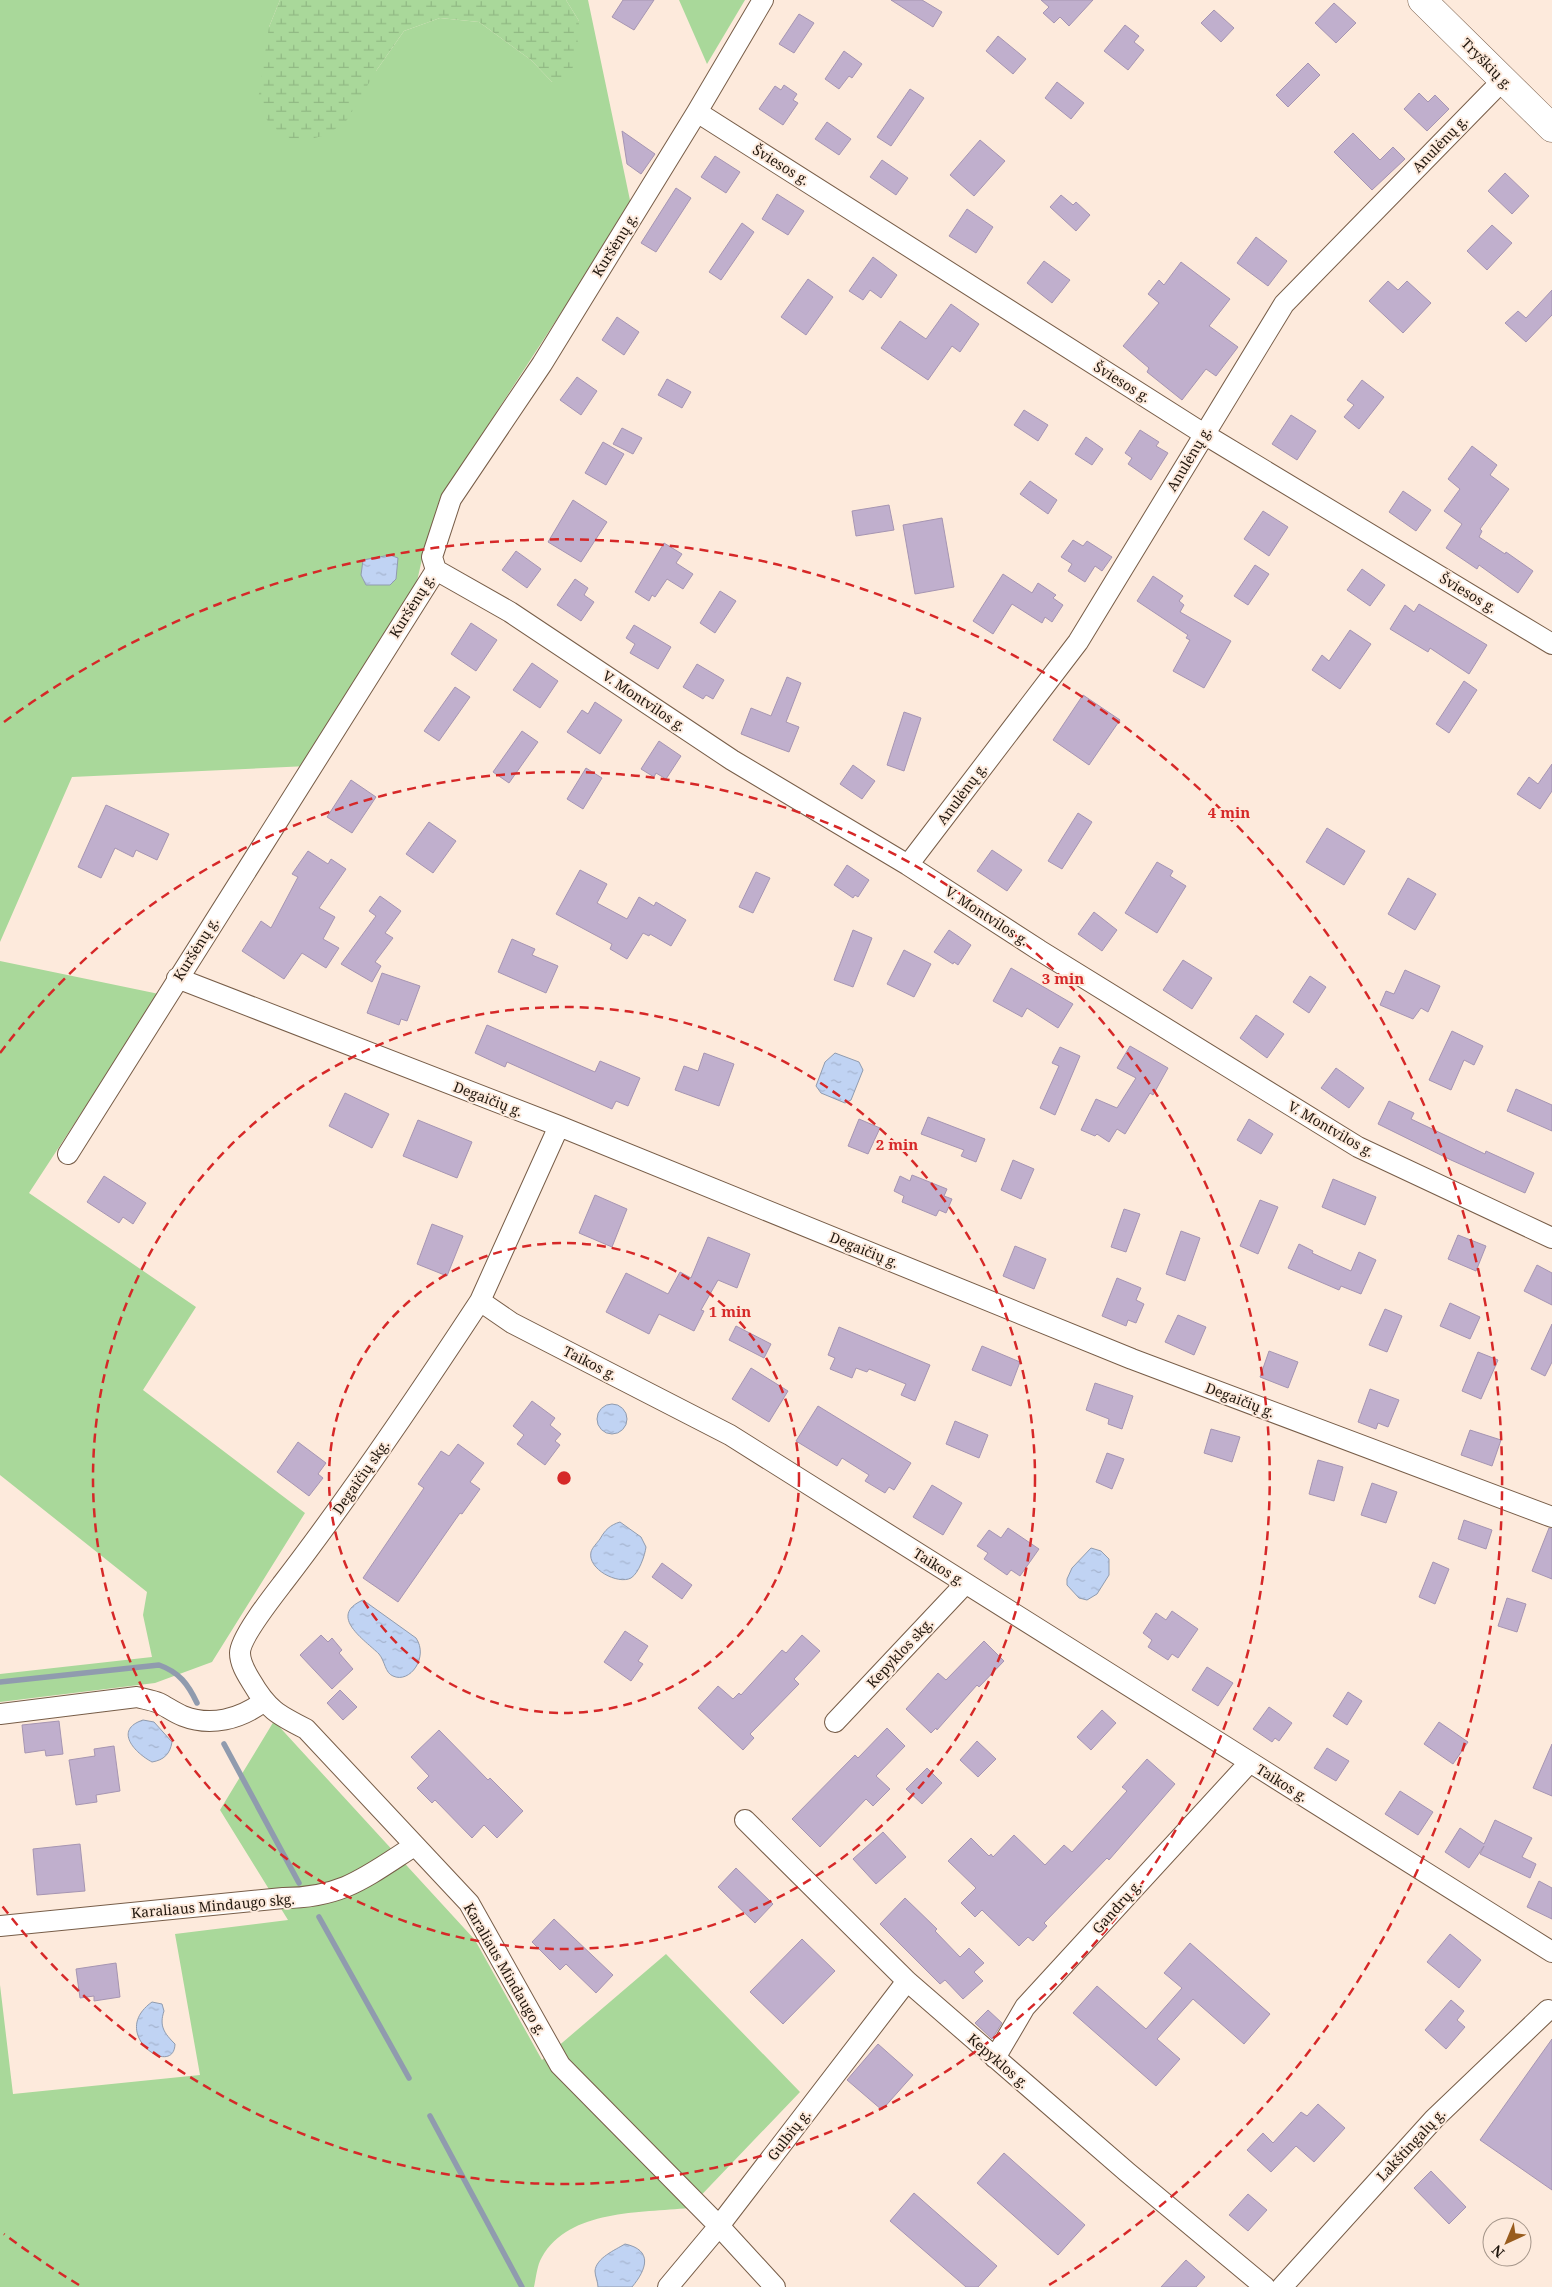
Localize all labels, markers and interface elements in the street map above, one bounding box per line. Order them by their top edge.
street label: Tryškių g. [1457,34,1517,94]
street label: Anulėnų g. [1408,111,1472,176]
street label: Šviesos g. [749,140,813,189]
street label: Kuršėnų g. [588,209,642,280]
street label: Šviesos g. [1090,357,1154,406]
street label: Anulėnų g. [1162,423,1215,495]
street label: Šviesos g. [1436,568,1500,617]
street label: Kuršėnų g. [385,570,439,641]
street label: V. Montvilos g. [599,666,689,735]
street label: Anulėnų g. [932,759,991,828]
text: 4 min [1208,802,1250,822]
street label: V. Montvilos g. [942,881,1033,950]
street label: Kuršėnų g. [169,913,223,984]
text: 3 min [1042,968,1084,988]
street label: Degaičių g. [451,1077,525,1120]
street label: V. Montvilos g. [1285,1096,1378,1161]
text: 2 min [876,1134,918,1154]
street label: Degaičių g. [827,1227,901,1272]
text: 1 min [709,1301,751,1321]
street label: Taikos g. [560,1341,620,1384]
street label: Degaičių g. [1203,1378,1277,1421]
street label: Degaičių skg. [328,1436,393,1518]
centre of rings [555,1469,573,1487]
street label: Taikos g. [910,1543,969,1590]
street label: Kepyklos skg. [862,1614,937,1692]
street label: Taikos g. [1253,1759,1312,1806]
street label: Gandrų g. [1088,1876,1146,1937]
street label: Karaliaus Mindaugo skg. [130,1889,295,1922]
street label: Karaliaus Mindaugo g. [460,1899,551,2038]
street label: Kepyklos g. [964,2029,1033,2092]
street label: Lakštingalų g. [1372,2104,1449,2185]
street label: Gulbių g. [763,2105,815,2164]
north arrow [1482,2217,1532,2267]
text: N [1487,2241,1508,2262]

